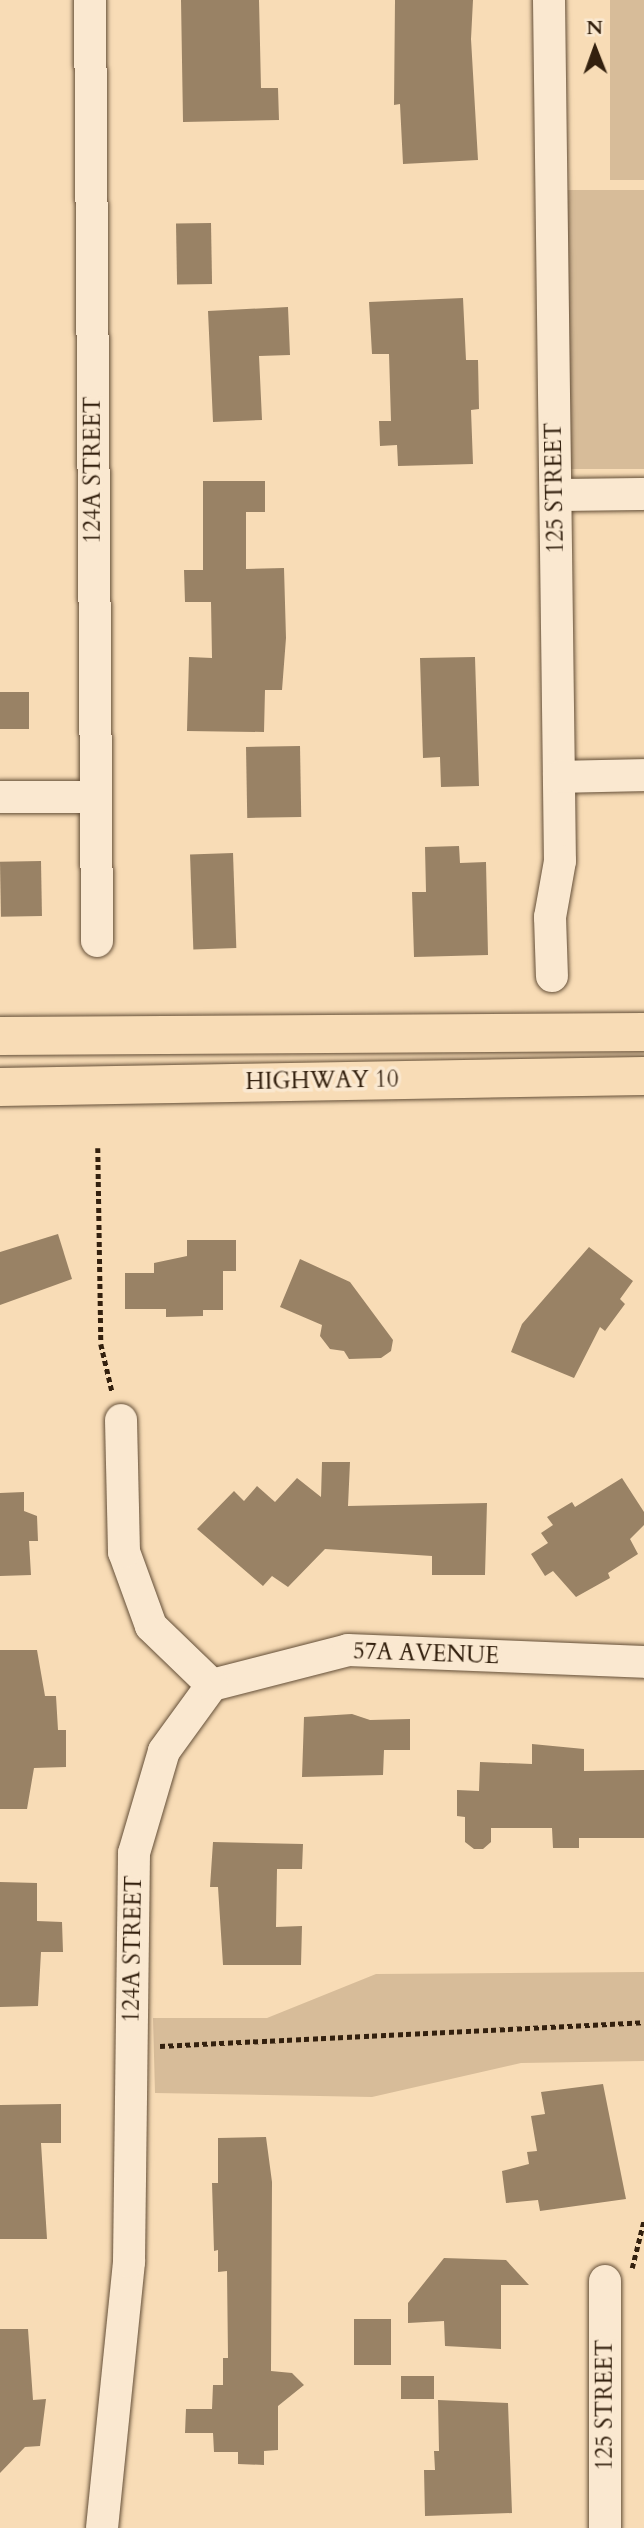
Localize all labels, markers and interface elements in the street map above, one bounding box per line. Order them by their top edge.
north arrow [560,14,630,84]
text: N [586,15,603,41]
street label: 124A STREET [79,396,107,544]
street label: 125 STREET [540,422,570,554]
street label: HIGHWAY 10 [245,1066,399,1096]
street label: 57A AVENUE [352,1638,500,1670]
street label: 124A STREET [118,1875,148,2023]
street label: 125 STREET [591,2339,619,2471]

